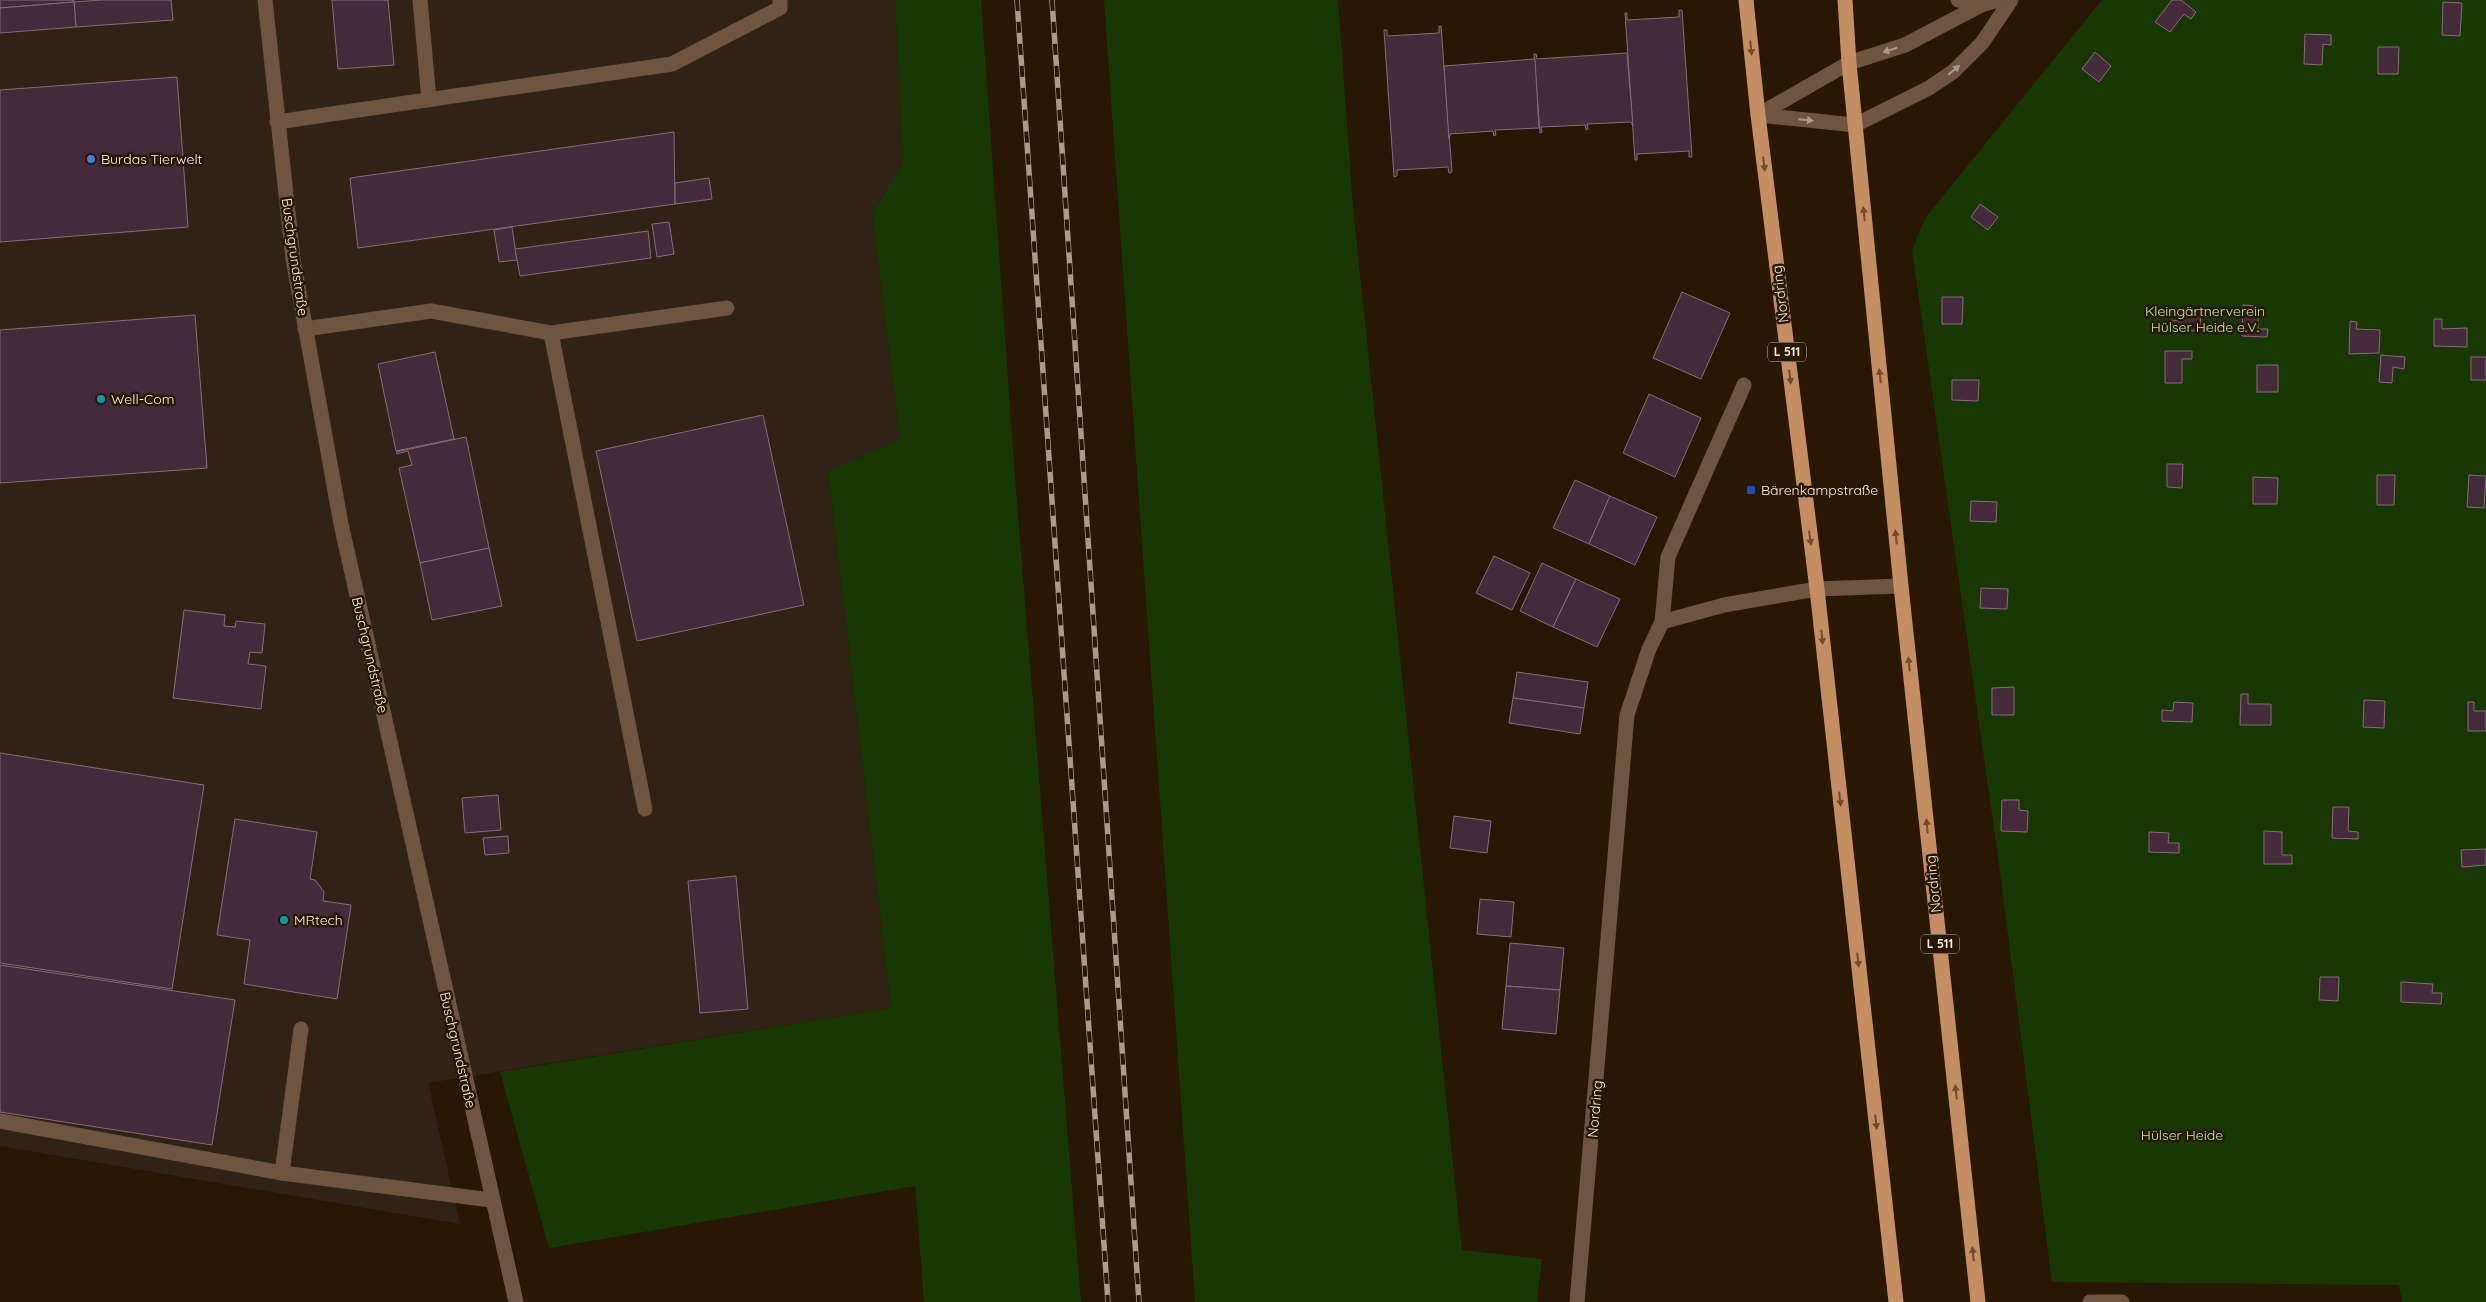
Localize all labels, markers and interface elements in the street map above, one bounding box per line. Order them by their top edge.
one-way arrow [1747,41,1755,57]
one-way arrow [1882,46,1897,54]
one-way arrow [1948,64,1960,76]
one-way arrow [1799,116,1815,124]
place label: Burdas Tierwelt [101,150,203,168]
marker: Burdas Tierwelt [85,153,97,165]
one-way arrow [1760,156,1768,172]
street label: Buschgrundstraße [278,197,312,317]
one-way arrow [1860,206,1868,222]
street label: Nordring [1768,264,1792,324]
park label: Kleingärtnerverein Hülser Heide e.V. [2145,302,2265,336]
road number: L 511 [1768,342,1806,362]
one-way arrow [1876,367,1884,383]
one-way arrow [1786,370,1794,386]
place label: Well-Com [111,390,175,408]
marker: Well-Com [95,393,107,405]
place label: Bärenkampstraße [1761,481,1878,499]
marker: Bärenkampstraße [1745,484,1757,496]
one-way arrow [1892,529,1900,545]
one-way arrow [1807,531,1815,547]
street label: Buschgrundstraße [348,595,392,715]
one-way arrow [1818,629,1826,645]
one-way arrow [1905,656,1913,672]
one-way arrow [1836,791,1844,807]
one-way arrow [1923,818,1931,834]
street label: Nordring [1921,854,1945,914]
place label: MRtech [294,911,343,929]
marker: MRtech [278,914,290,926]
road number: L 511 [1921,934,1959,954]
one-way arrow [1854,952,1862,968]
street label: Buschgrundstraße [436,990,480,1110]
street label: Nordring [1584,1080,1606,1138]
one-way arrow [1951,1084,1959,1100]
one-way arrow [1872,1114,1880,1130]
park label: Hülser Heide [2141,1126,2223,1144]
one-way arrow [1969,1245,1977,1261]

